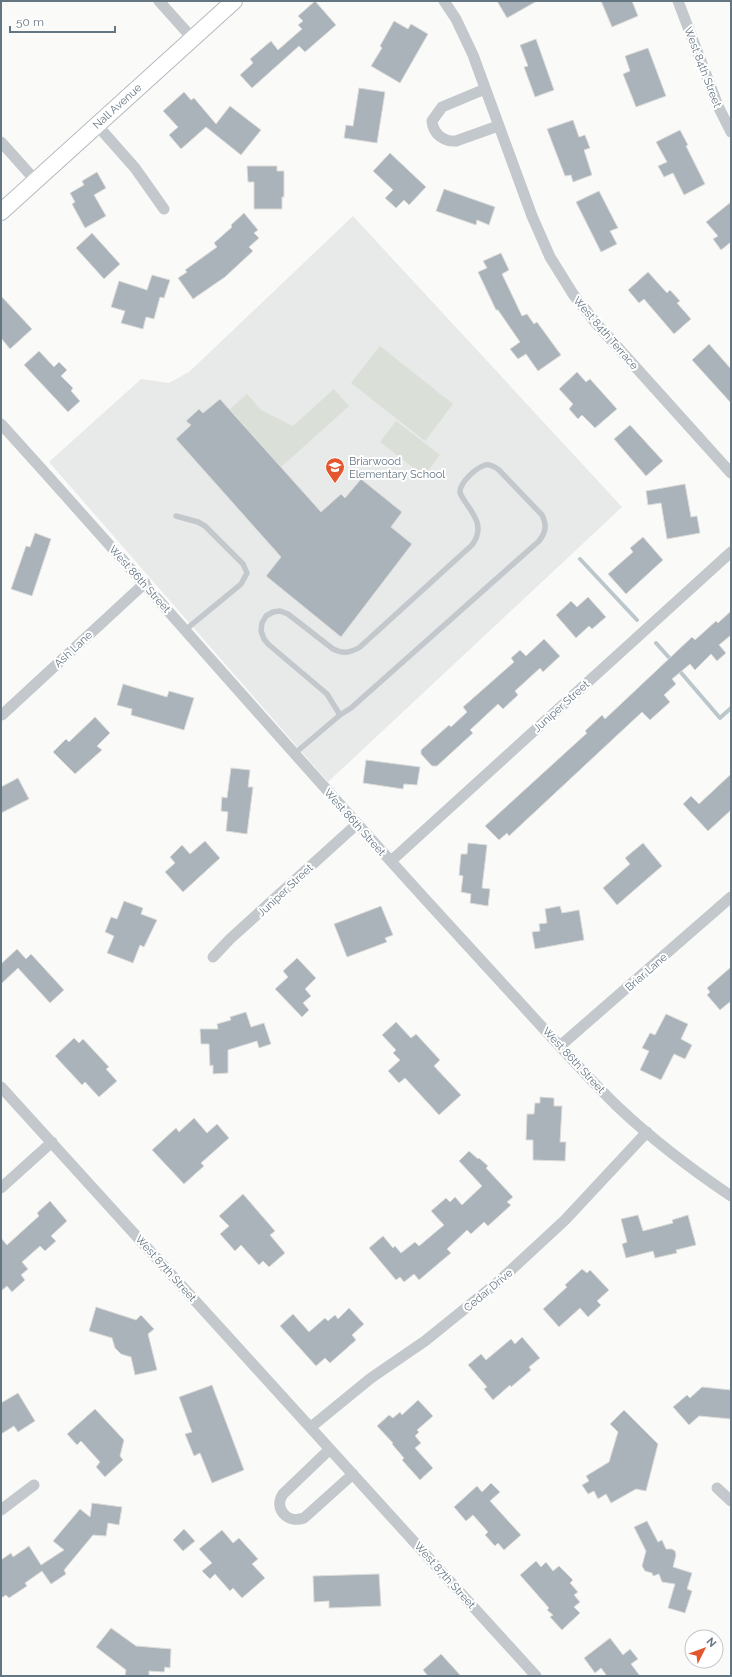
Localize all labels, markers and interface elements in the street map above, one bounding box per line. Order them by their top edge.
scale bar [10,8,115,34]
text: 50 m [16,15,44,29]
street label: West 84th Street [681,25,724,109]
street label: Nall Avenue [90,81,145,132]
street label: West 84th Terrace [570,294,641,373]
place label: Briarwood Elementary School [349,455,445,481]
school or university icon: Briarwood Elementary School [324,456,346,484]
street label: West 86th Street [106,543,173,616]
street label: Ash Lane [52,628,95,670]
street label: Juniper Street [531,678,592,735]
street label: West 86th Street [321,786,388,859]
street label: Juniper Street [255,861,316,919]
street label: Briar Lane [623,950,670,994]
street label: West 86th Street [540,1025,608,1096]
street label: West 87th Street [132,1232,199,1304]
street label: Cedar Drive [461,1266,516,1314]
street label: West 87th Street [411,1539,478,1611]
north arrow [684,1629,724,1669]
text: N [703,1635,719,1650]

